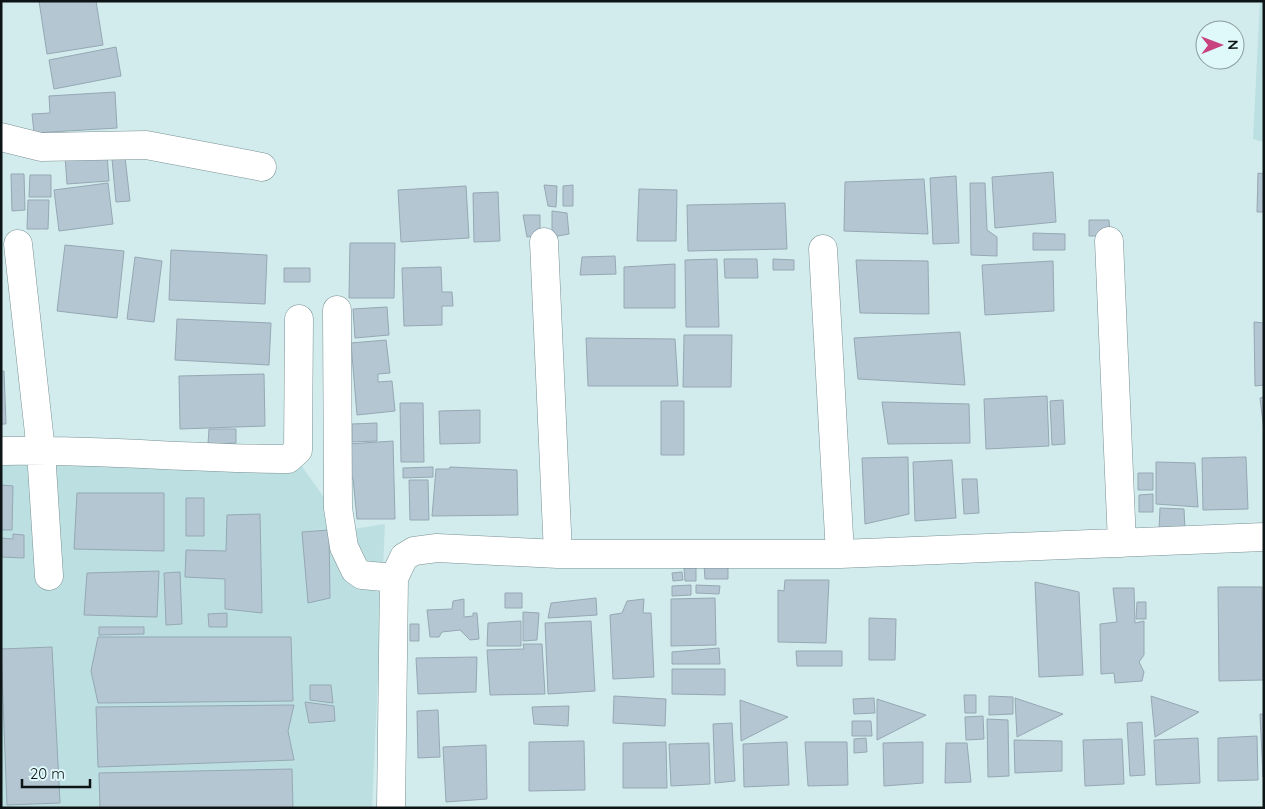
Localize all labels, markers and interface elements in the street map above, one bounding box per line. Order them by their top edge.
north arrow [1195,20,1245,70]
text: N [1224,39,1242,50]
scale bar [22,756,90,788]
text: 20 m [30,764,65,783]

